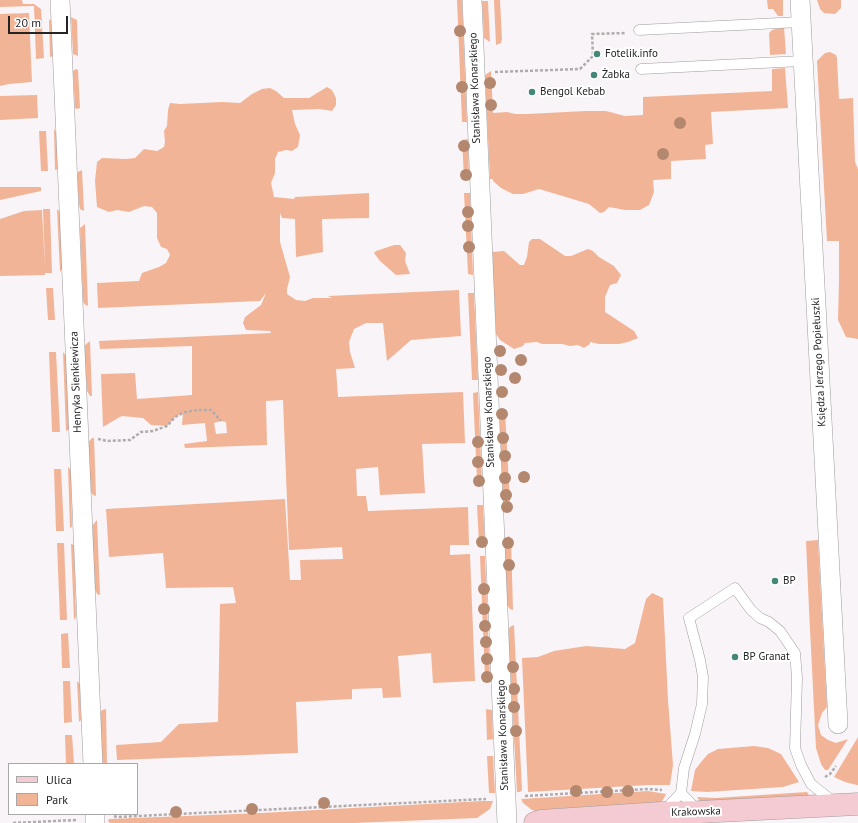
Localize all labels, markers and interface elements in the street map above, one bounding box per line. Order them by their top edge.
scale bar [10,8,70,34]
text: 20 m [15,15,41,30]
street label: Stanisława Konarskiego [466,32,484,144]
place label: Fotelik.info [605,47,658,61]
marker: Fotelik.info [592,49,602,59]
place label: Żabka [602,68,630,82]
marker: Żabka [589,70,599,80]
place label: Bengol Kebab [540,85,605,99]
marker: Bengol Kebab [527,87,537,97]
street label: Księdza Jerzego Popiełuszki [809,297,829,427]
street label: Henryka Sienkiewicza [68,331,84,433]
street label: Stanisława Konarskiego [480,356,498,468]
place label: BP [783,574,796,588]
marker: BP [770,576,780,586]
place label: BP Granat [743,650,790,664]
marker: BP Granat [730,652,740,662]
street label: Stanisława Konarskiego [494,679,512,791]
legend [8,763,138,815]
text: Ulica [46,772,72,787]
text: Park [46,792,68,807]
street label: Krakowska [671,805,721,819]

